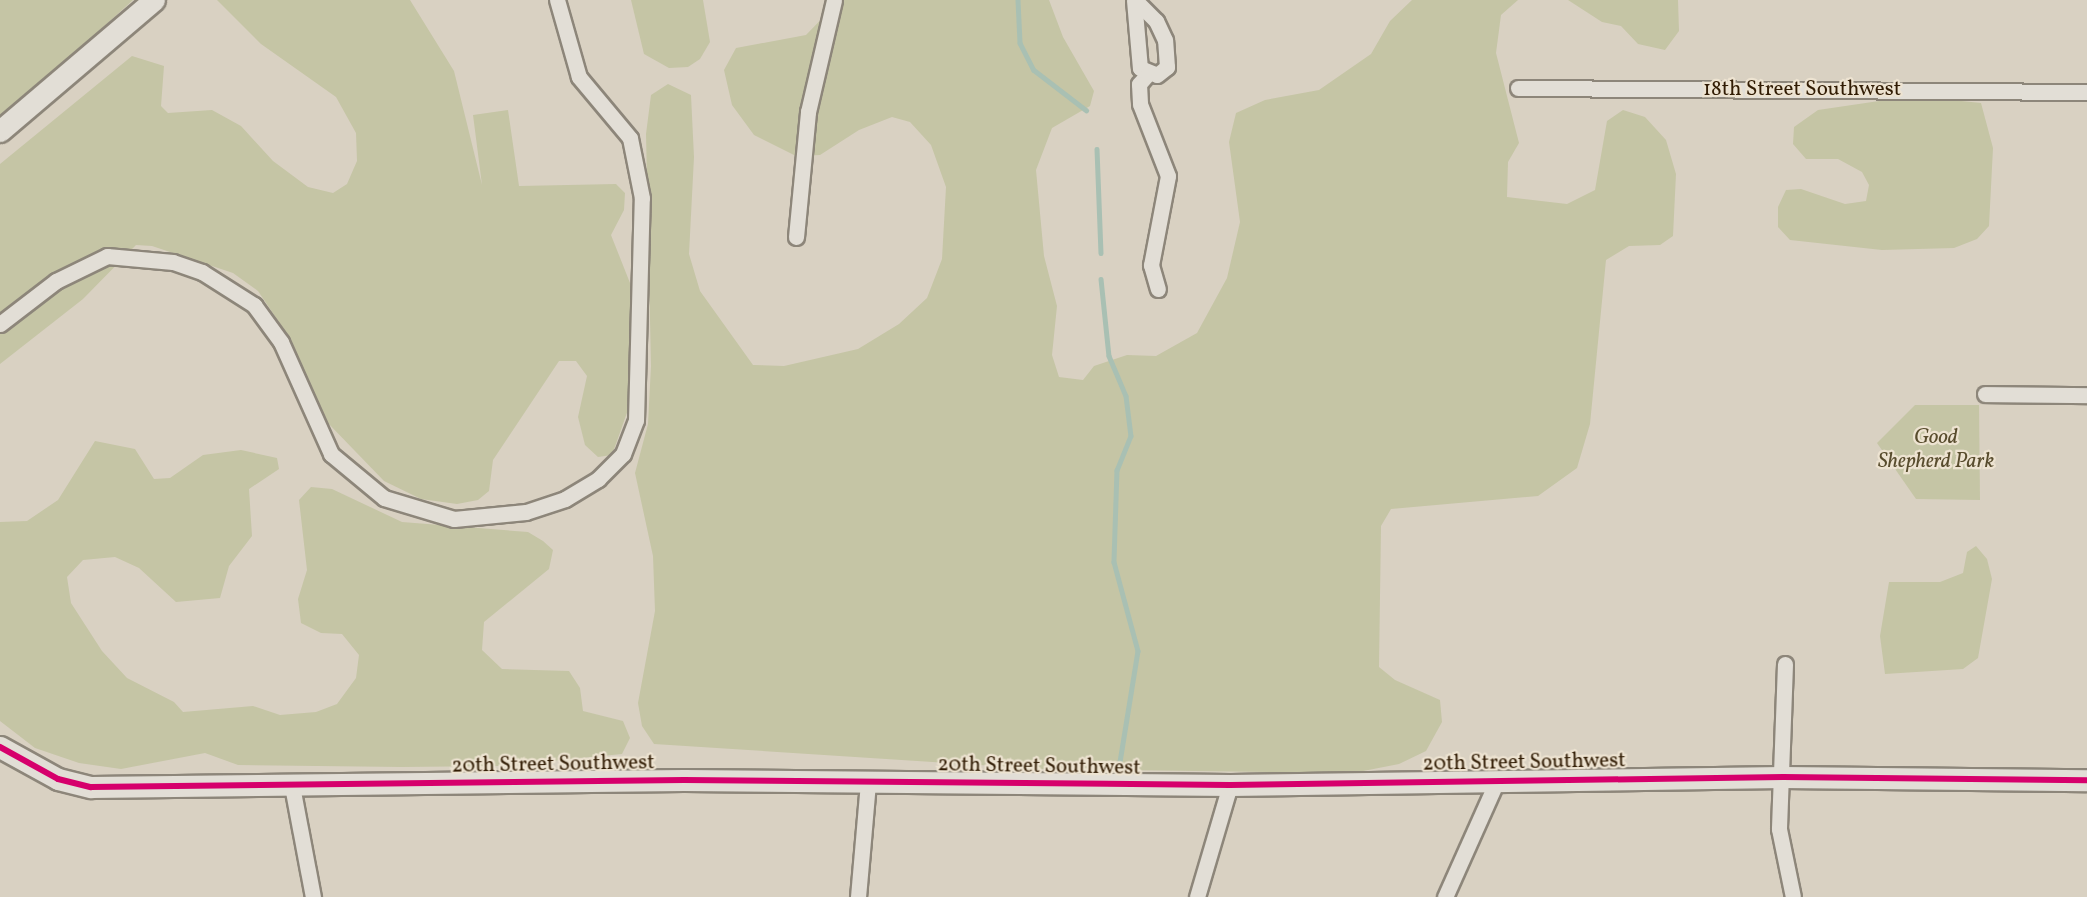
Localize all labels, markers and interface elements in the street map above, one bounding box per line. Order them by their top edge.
street label: 18th Street Southwest [1703,77,1901,103]
park label: Good Shepherd Park [1878,425,1994,475]
street label: 20th Street Southwest [1422,749,1626,777]
street label: 20th Street Southwest [451,751,655,779]
street label: 20th Street Southwest [937,753,1141,781]

